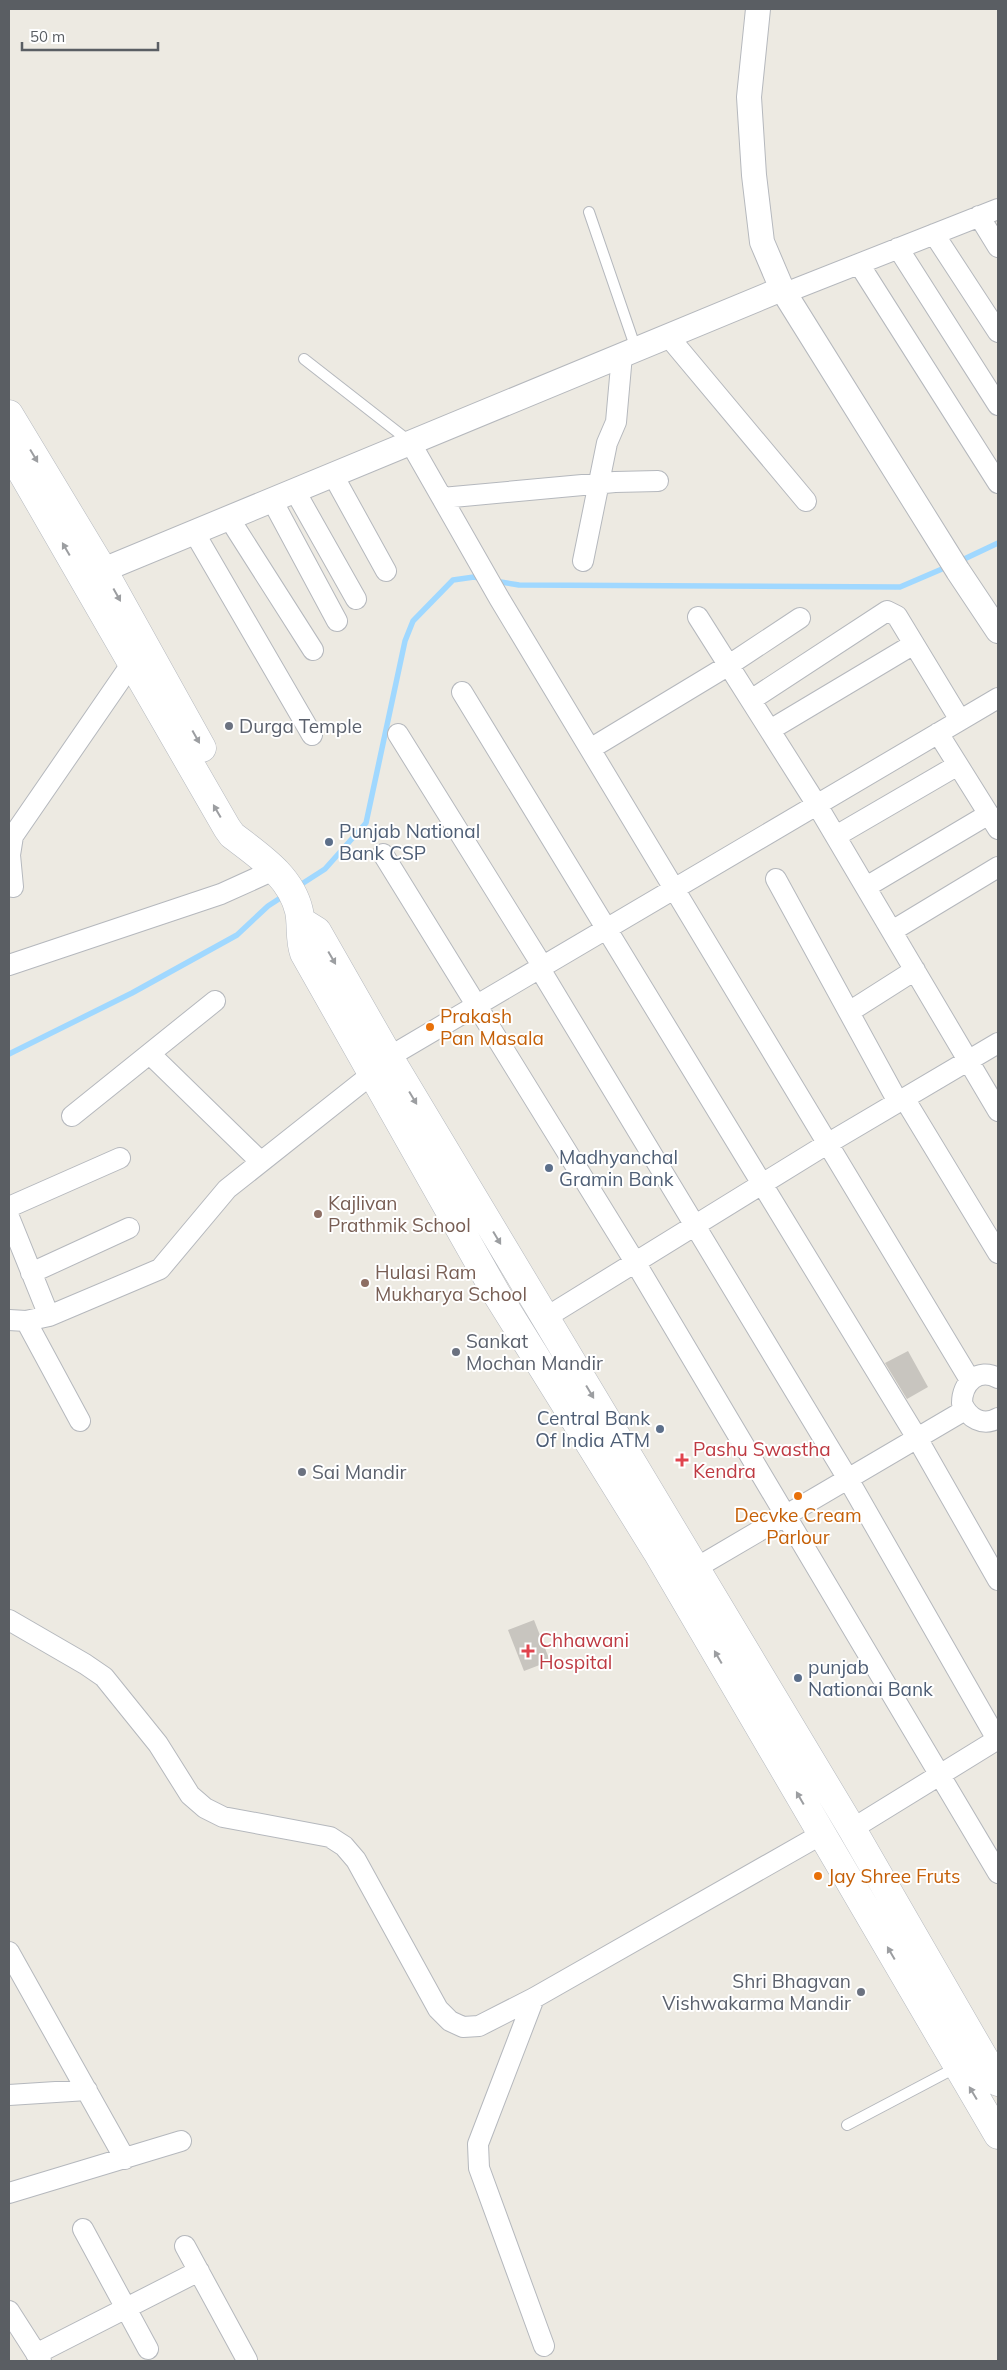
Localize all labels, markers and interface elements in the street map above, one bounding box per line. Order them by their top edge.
scale bar [22,20,159,52]
text: 50 m [30,27,65,46]
one-way arrow [29,449,38,462]
one-way arrow [62,543,71,556]
one-way arrow [113,588,121,603]
place label: Durga Temple [239,714,362,738]
marker: Durga Temple [223,720,235,732]
one-way arrow [192,730,201,744]
one-way arrow [213,805,222,818]
place label: Punjab National Bank CSP [339,819,480,865]
marker: Punjab National Bank CSP [323,836,335,848]
one-way arrow [328,950,336,965]
place label: Prakash Pan Masala [440,1004,544,1050]
marker: Prakash Pan Masala [424,1021,436,1033]
one-way arrow [409,1092,418,1105]
place label: Madhyanchal Gramin Bank [559,1145,678,1191]
marker: Madhyanchal Gramin Bank [543,1162,555,1174]
place label: Kajlivan Prathmik School [328,1191,471,1237]
marker: Kajlivan Prathmik School [312,1208,324,1220]
one-way arrow [493,1231,502,1244]
place label: Hulasi Ram Mukharya School [375,1260,527,1306]
marker: Hulasi Ram Mukharya School [359,1277,371,1289]
place label: Sankat Mochan Mandir [466,1329,603,1375]
marker: Sankat Mochan Mandir [450,1346,462,1358]
one-way arrow [585,1385,594,1398]
place label: Central Bank Of India ATM [535,1406,650,1452]
marker: Central Bank Of India ATM [654,1423,666,1435]
place label: Pashu Swastha Kendra [693,1437,831,1483]
marker: Pashu Swastha Kendra [675,1453,689,1467]
place label: Sai Mandir [312,1460,406,1484]
marker: Sai Mandir [296,1466,308,1478]
marker: Decvke Cream Parlour [792,1490,804,1502]
place label: Decvke Cream Parlour [734,1503,862,1549]
place label: Chhawani Hospital [539,1628,629,1674]
marker: Chhawani Hospital [521,1644,535,1658]
one-way arrow [714,1651,723,1664]
place label: punjab Nationai Bank [808,1655,933,1701]
marker: punjab Nationai Bank [792,1672,804,1684]
one-way arrow [796,1791,805,1804]
place label: Jay Shree Fruts [828,1864,960,1888]
marker: Jay Shree Fruts [812,1870,824,1882]
one-way arrow [887,1946,896,1959]
place label: Shri Bhagvan Vishwakarma Mandir [662,1969,851,2015]
marker: Shri Bhagvan Vishwakarma Mandir [855,1986,867,1998]
one-way arrow [969,2087,978,2100]

